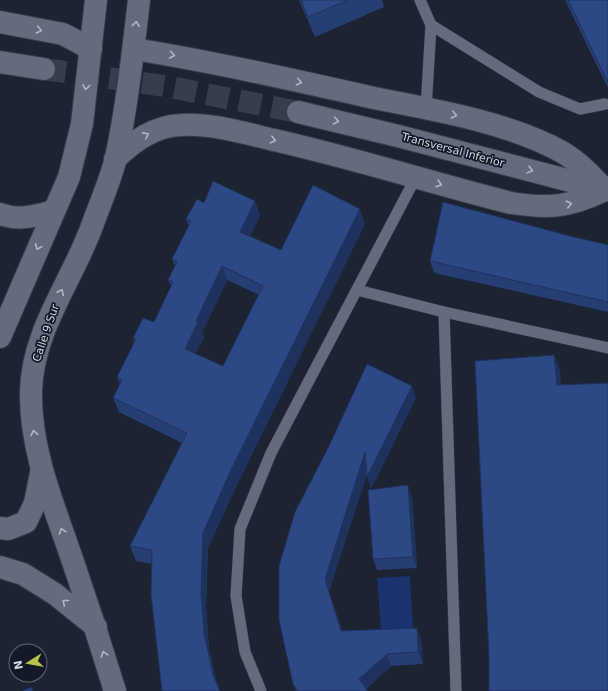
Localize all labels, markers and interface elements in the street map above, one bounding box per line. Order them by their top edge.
one-way arrow [131,21,140,27]
one-way arrow [36,25,42,33]
one-way arrow [169,50,175,59]
one-way arrow [296,77,302,85]
one-way arrow [82,84,91,90]
one-way arrow [450,111,457,119]
one-way arrow [332,117,339,125]
street label: Transversal Inferior [399,130,506,170]
one-way arrow [142,132,149,140]
one-way arrow [270,135,276,143]
one-way arrow [526,165,533,174]
one-way arrow [435,179,442,188]
one-way arrow [565,200,572,209]
one-way arrow [35,242,43,250]
one-way arrow [56,289,64,297]
street label: Calle 9 Sur [30,302,62,363]
one-way arrow [31,430,39,436]
one-way arrow [58,527,67,534]
one-way arrow [63,600,70,607]
north arrow [8,643,48,683]
one-way arrow [100,650,109,657]
text: N [11,659,26,671]

